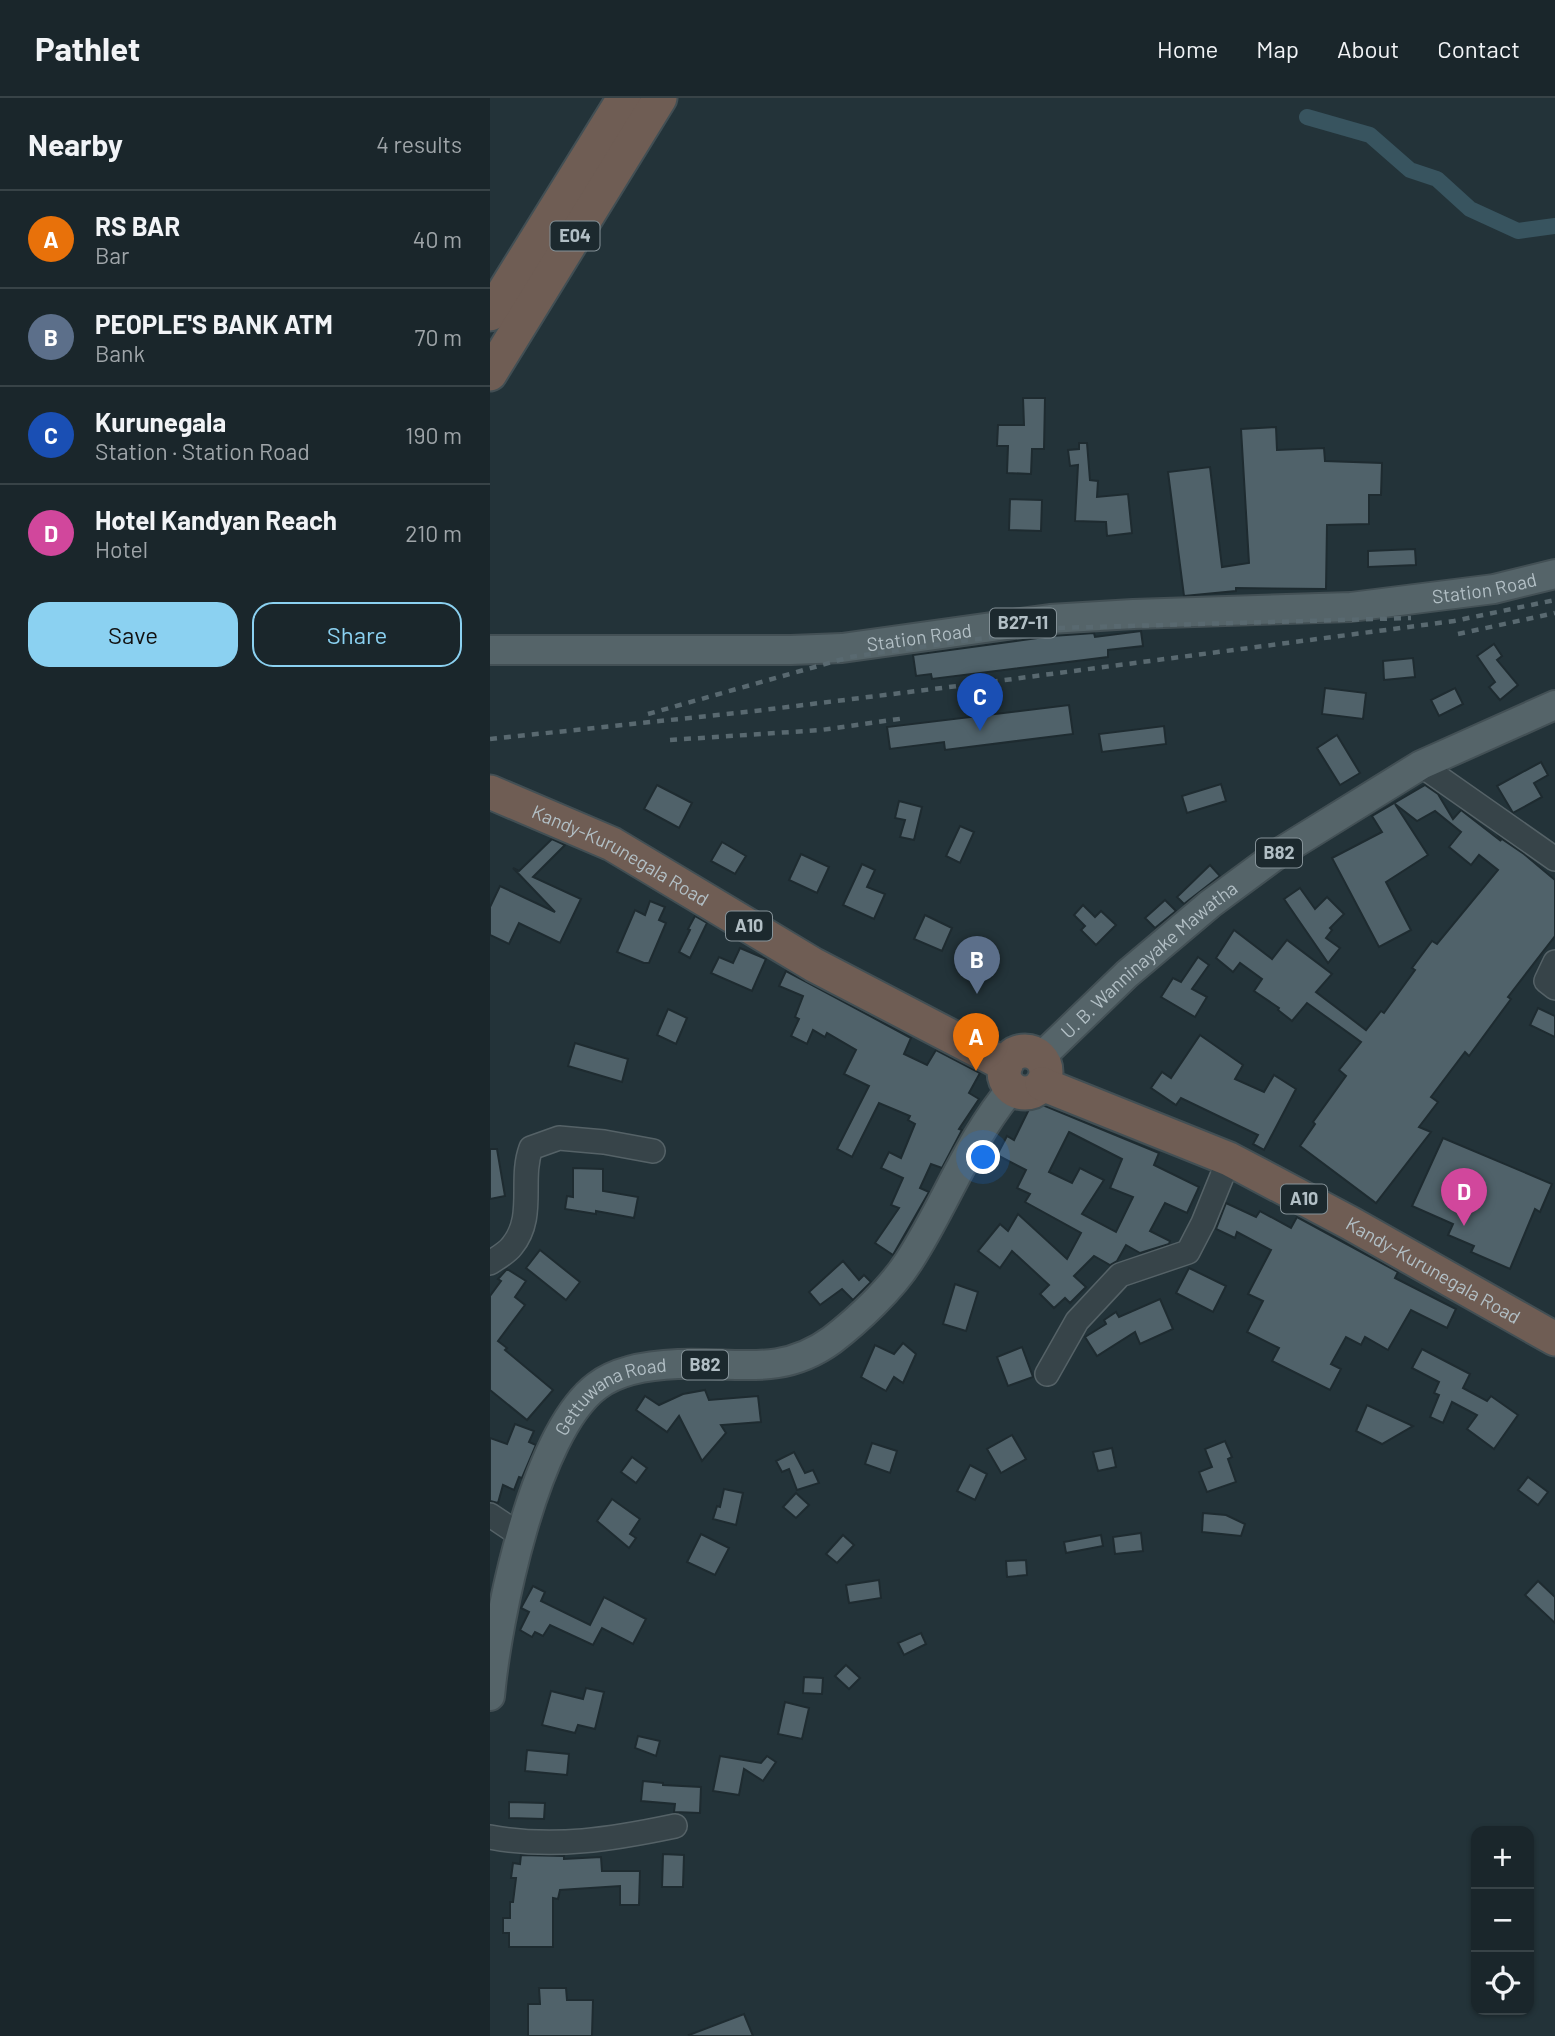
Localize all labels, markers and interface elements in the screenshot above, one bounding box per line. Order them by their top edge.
text: Pathlet [35,28,140,68]
text: Home [1157,34,1218,63]
text: Map [1256,34,1299,63]
text: About [1337,34,1399,63]
text: Contact [1437,34,1520,63]
text: Nearby [28,126,123,162]
text: 4 results [376,130,462,158]
text: RS BAR [95,210,180,241]
road number: E04 [550,222,600,251]
text: A [43,225,59,253]
text: 40 m [413,225,462,253]
text: Bar [95,241,129,269]
text: PEOPLE'S BANK ATM [95,308,333,339]
text: B [44,323,58,351]
text: 70 m [415,323,462,351]
text: Bank [95,339,145,367]
text: Kurunegala [95,406,226,437]
text: C [44,421,58,449]
text: 190 m [405,421,462,449]
text: Station · Station Road [95,437,310,465]
text: Hotel Kandyan Reach [95,504,337,535]
text: D [44,519,58,547]
text: 210 m [405,519,462,547]
text: Hotel [95,535,148,563]
street label: Station Road [1431,567,1539,608]
button: Save [28,602,238,667]
button: Share [252,602,462,667]
road number: B27-11 [990,608,1056,638]
street label: Station Road [865,618,973,655]
pin: C [957,673,1003,731]
street label: Kandy-Kurunegala Road [529,799,713,910]
road number: B82 [1256,838,1302,868]
street label: U. B. Wanninayake Mawatha [1056,876,1242,1043]
road number: A10 [726,912,772,940]
pin: B [954,936,1000,994]
pin: A [953,1013,999,1071]
your location [966,1140,1000,1174]
pin: D [1441,1168,1487,1226]
road number: A10 [1281,1184,1327,1214]
street label: Kandy-Kurunegala Road [1342,1211,1525,1328]
road number: B82 [682,1350,728,1380]
street label: Gettuwana Road [549,1353,668,1439]
map controls [1471,1826,1534,2015]
button: + [1471,1826,1534,1889]
button: − [1471,1889,1534,1952]
button: locate [1471,1952,1534,2015]

